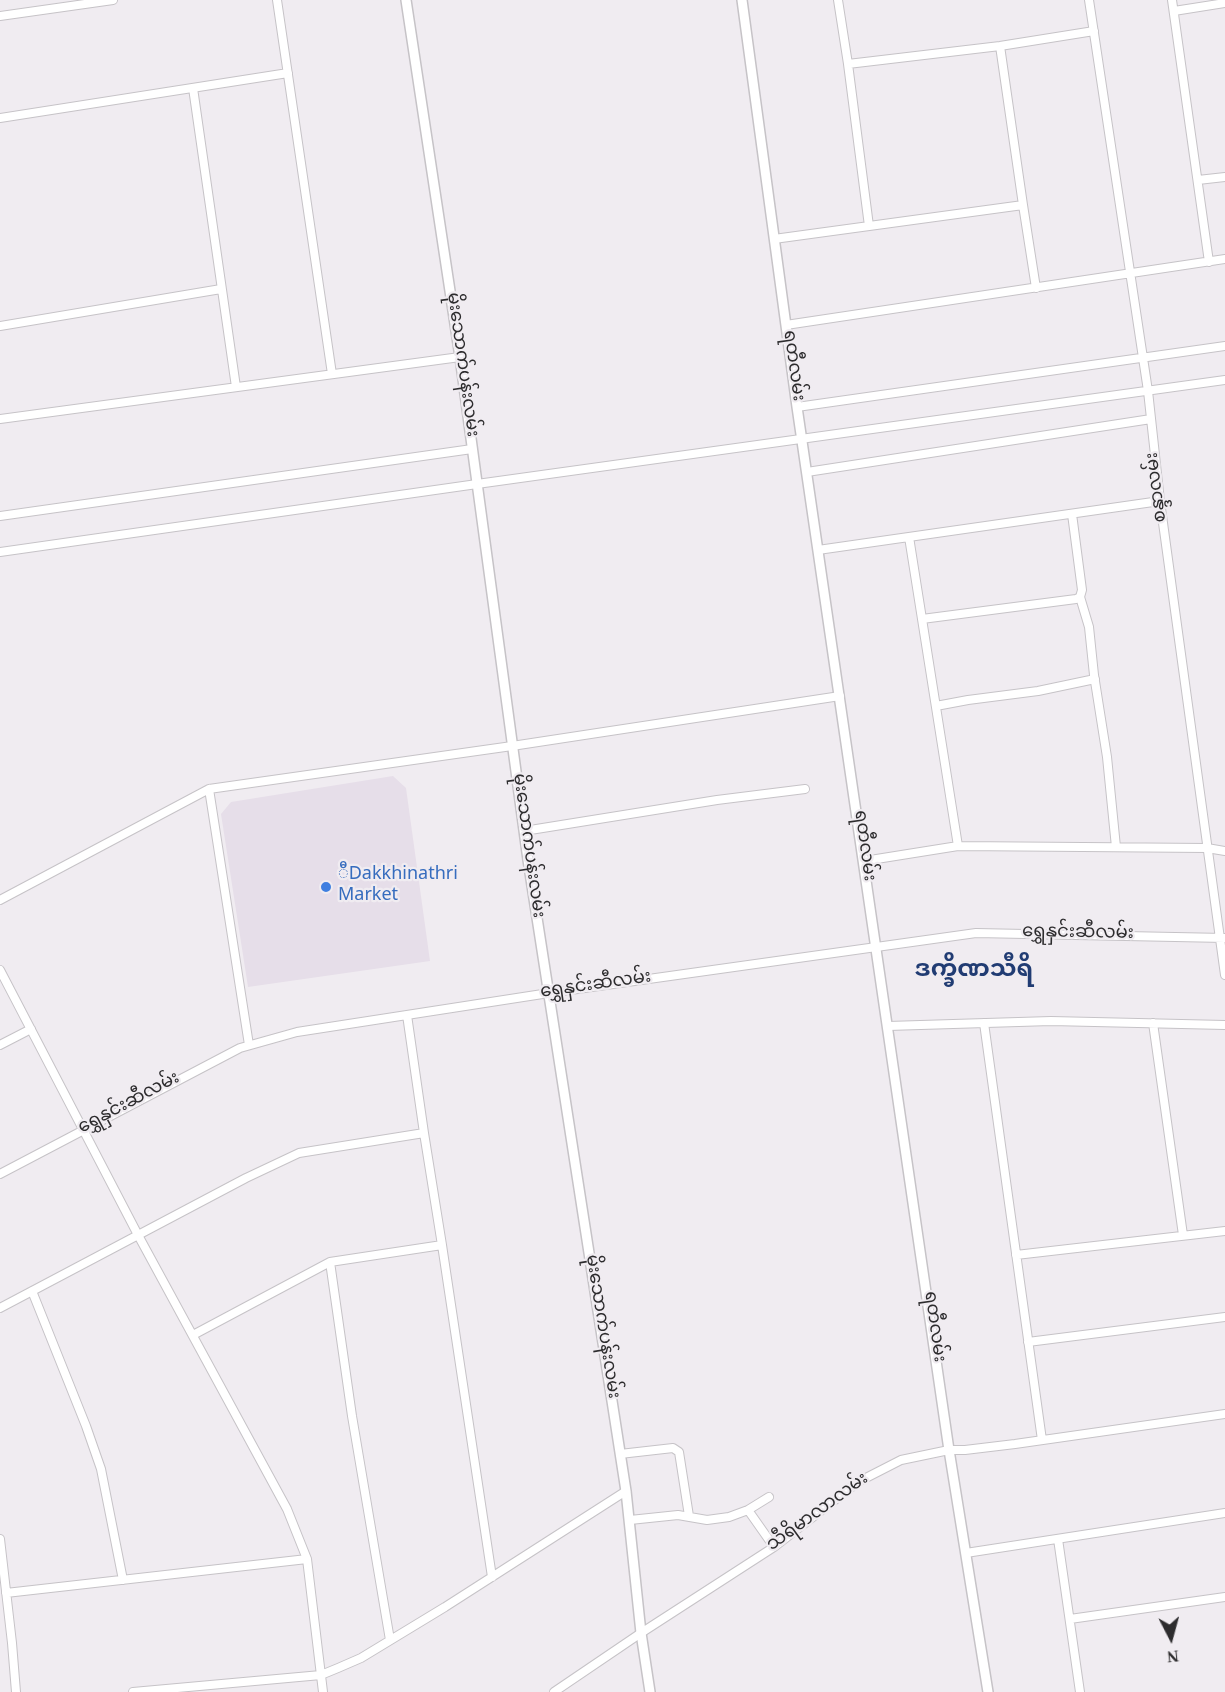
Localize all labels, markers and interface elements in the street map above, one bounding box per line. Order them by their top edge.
street label: မိုးသောက်ပန်းလမ်း [439,291,481,439]
street label: ရတီလမ်း [775,329,807,403]
street label: စန္ဒာလမ်း [1144,451,1174,523]
street label: မိုးသောက်ပန်းလမ်း [505,772,547,920]
street label: ရတီလမ်း [846,809,878,883]
place label: ီDakkhinathri Market [338,866,458,908]
marker: ီDakkhinathri Market [319,880,333,894]
street label: ရွှေနှင်းဆီလမ်း [1022,923,1134,947]
district label: ဒက္ခိဏသီရိ [915,959,1033,987]
street label: ရွှေနှင်းဆီလမ်း [539,969,653,1005]
street label: ရွှေနှင်းဆီလမ်း [76,1069,184,1141]
street label: မိုးသောက်ပန်းလမ်း [578,1253,622,1401]
street label: ရတီလမ်း [916,1290,948,1364]
street label: သီရိမာလာလမ်း [764,1470,874,1558]
north arrow [1141,1608,1201,1668]
text: N [1166,1647,1180,1665]

